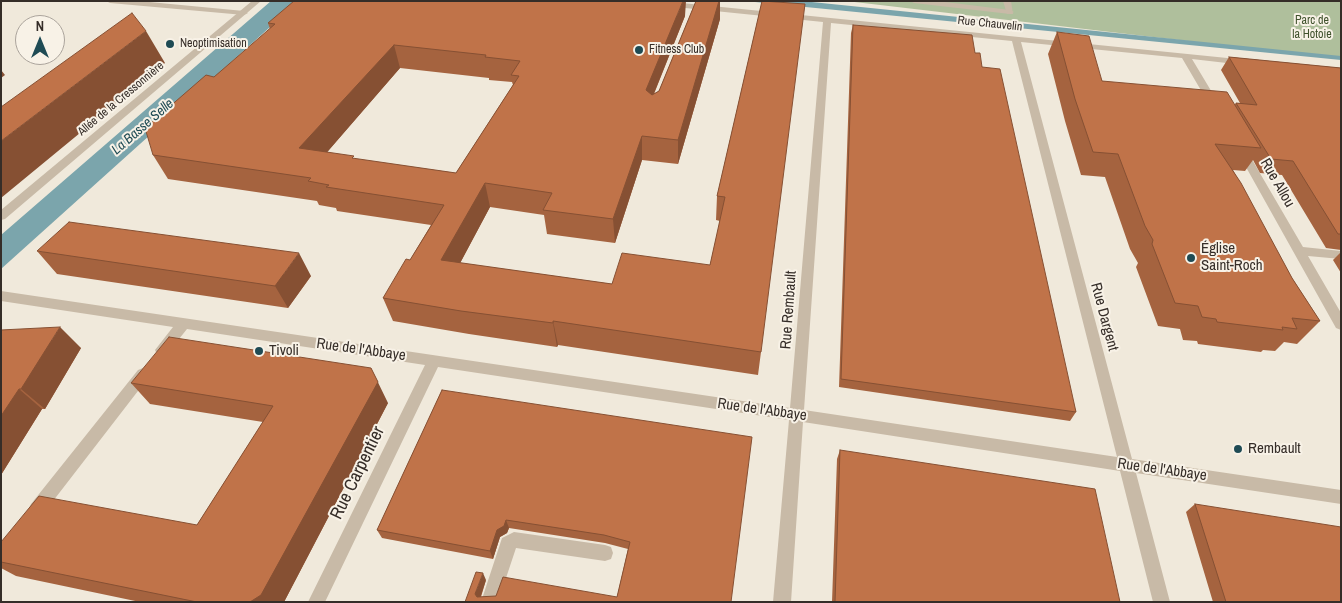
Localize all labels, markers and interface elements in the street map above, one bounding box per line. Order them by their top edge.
street label: Rue Chauvelin [957,13,1023,35]
park label: Parc de la Hotoie [1292,14,1332,42]
north arrow [15,15,65,65]
text: N [36,17,44,35]
place label: Neoptimisation [180,37,247,51]
marker: Neoptimisation [164,38,176,50]
place label: Fitness Club [649,43,704,57]
marker: Fitness Club [633,44,645,56]
street label: Allée de la Cressonnière [75,59,167,139]
water label: La Basse Selle [109,96,177,158]
street label: Rue Allou [1256,155,1298,211]
place label: Église Saint-Roch [1201,240,1263,275]
marker: Église Saint-Roch [1185,252,1197,264]
street label: Rue Rembault [777,270,801,350]
street label: Rue Dargent [1086,281,1122,353]
street label: Rue de l'Abbaye [315,335,407,365]
place label: Tivoli [269,342,299,360]
marker: Tivoli [253,345,265,357]
street label: Rue de l'Abbaye [716,395,808,425]
street label: Rue Carpentier [326,423,390,523]
place label: Rembault [1248,440,1301,458]
marker: Rembault [1232,443,1244,455]
street label: Rue de l'Abbaye [1116,455,1208,485]

